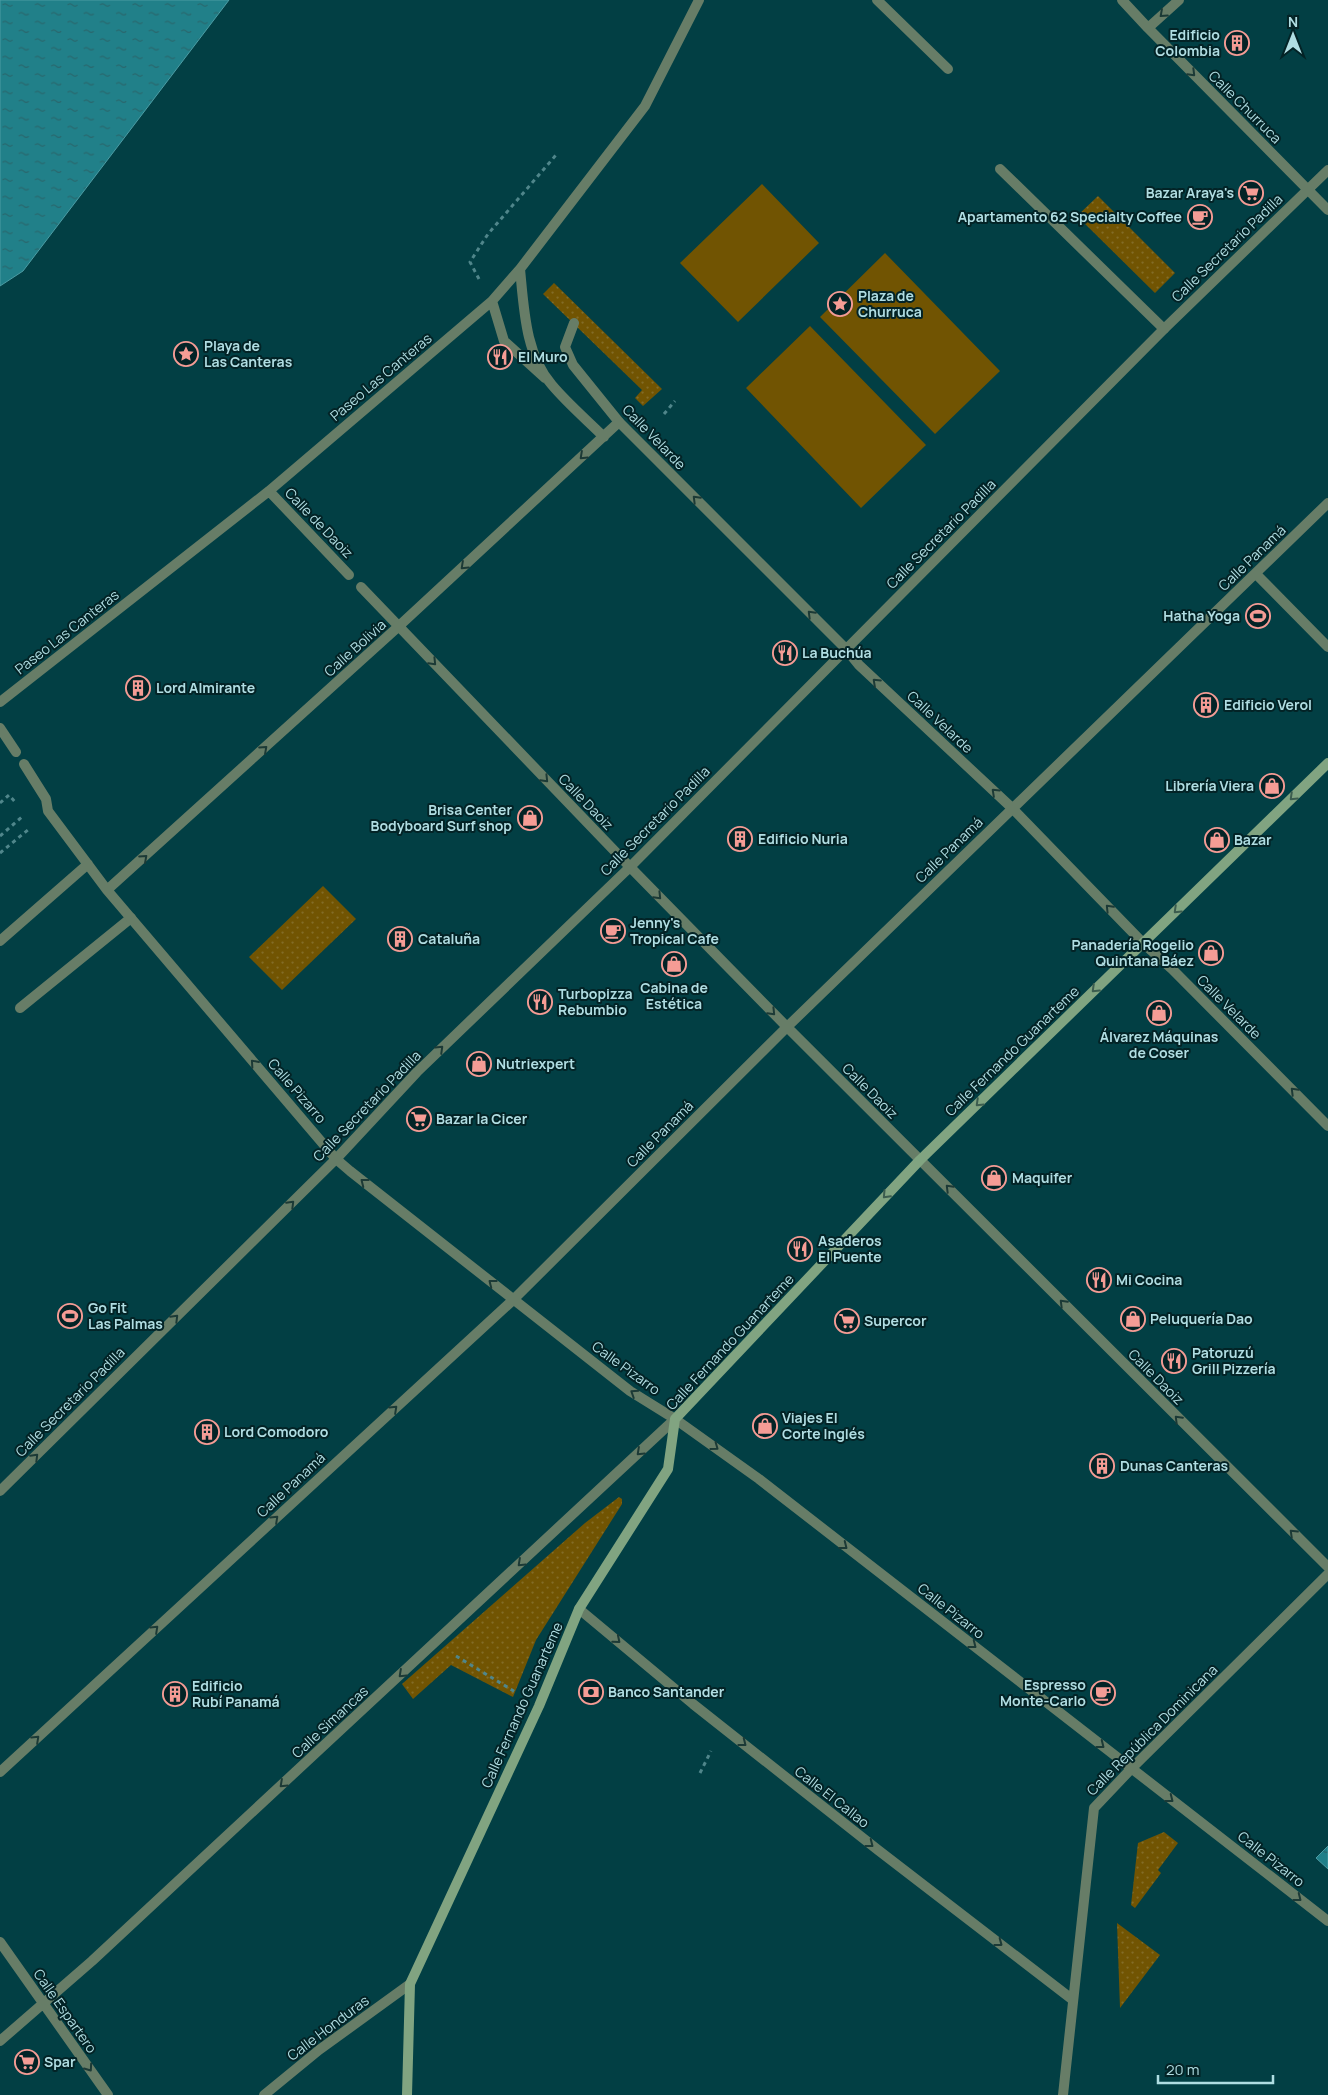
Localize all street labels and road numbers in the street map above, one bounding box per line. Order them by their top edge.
street label: Calle Churruca [1205,66,1286,147]
street label: Calle Secretario Padilla [1167,190,1286,306]
street label: Paseo Las Canteras [326,328,435,425]
street label: Calle Velarde [619,400,690,473]
street label: Calle Secretario Padilla [882,475,1000,593]
street label: Calle de Daoiz [281,483,358,562]
street label: Calle Panamá [1214,521,1290,595]
street label: Paseo Las Canteras [11,585,123,678]
street label: Calle Bolivia [320,615,390,680]
street label: Calle Velarde [903,686,977,757]
street label: Calle Secretario Padilla [596,762,714,880]
street label: Calle Daoiz [555,769,618,834]
street label: Calle Panamá [911,813,987,887]
street label: Calle Velarde [1193,970,1266,1043]
street label: Calle Fernando Guanarteme [940,981,1083,1120]
street label: Calle Secretario Padilla [309,1046,425,1165]
street label: Calle Pizarro [264,1054,331,1127]
street label: Calle Daoiz [838,1059,902,1123]
street label: Calle Panamá [622,1096,697,1171]
street label: Calle Fernando Guanarteme [661,1270,798,1414]
street label: Calle Pizarro [588,1336,664,1399]
street label: Calle Secretario Padilla [11,1343,129,1461]
street label: Calle Daoiz [1124,1345,1188,1409]
street label: Calle Panamá [252,1448,329,1521]
street label: Calle Pizarro [914,1578,989,1643]
street label: Calle Fernando Guanarteme [476,1619,567,1791]
street label: Calle República Dominicana [1082,1660,1221,1799]
street label: Calle Simancas [287,1681,372,1762]
street label: Calle El Callao [791,1761,874,1832]
street label: Calle Pizarro [1234,1826,1309,1891]
street label: Calle Espartero [29,1965,101,2056]
street label: Calle Honduras [283,1991,373,2065]

